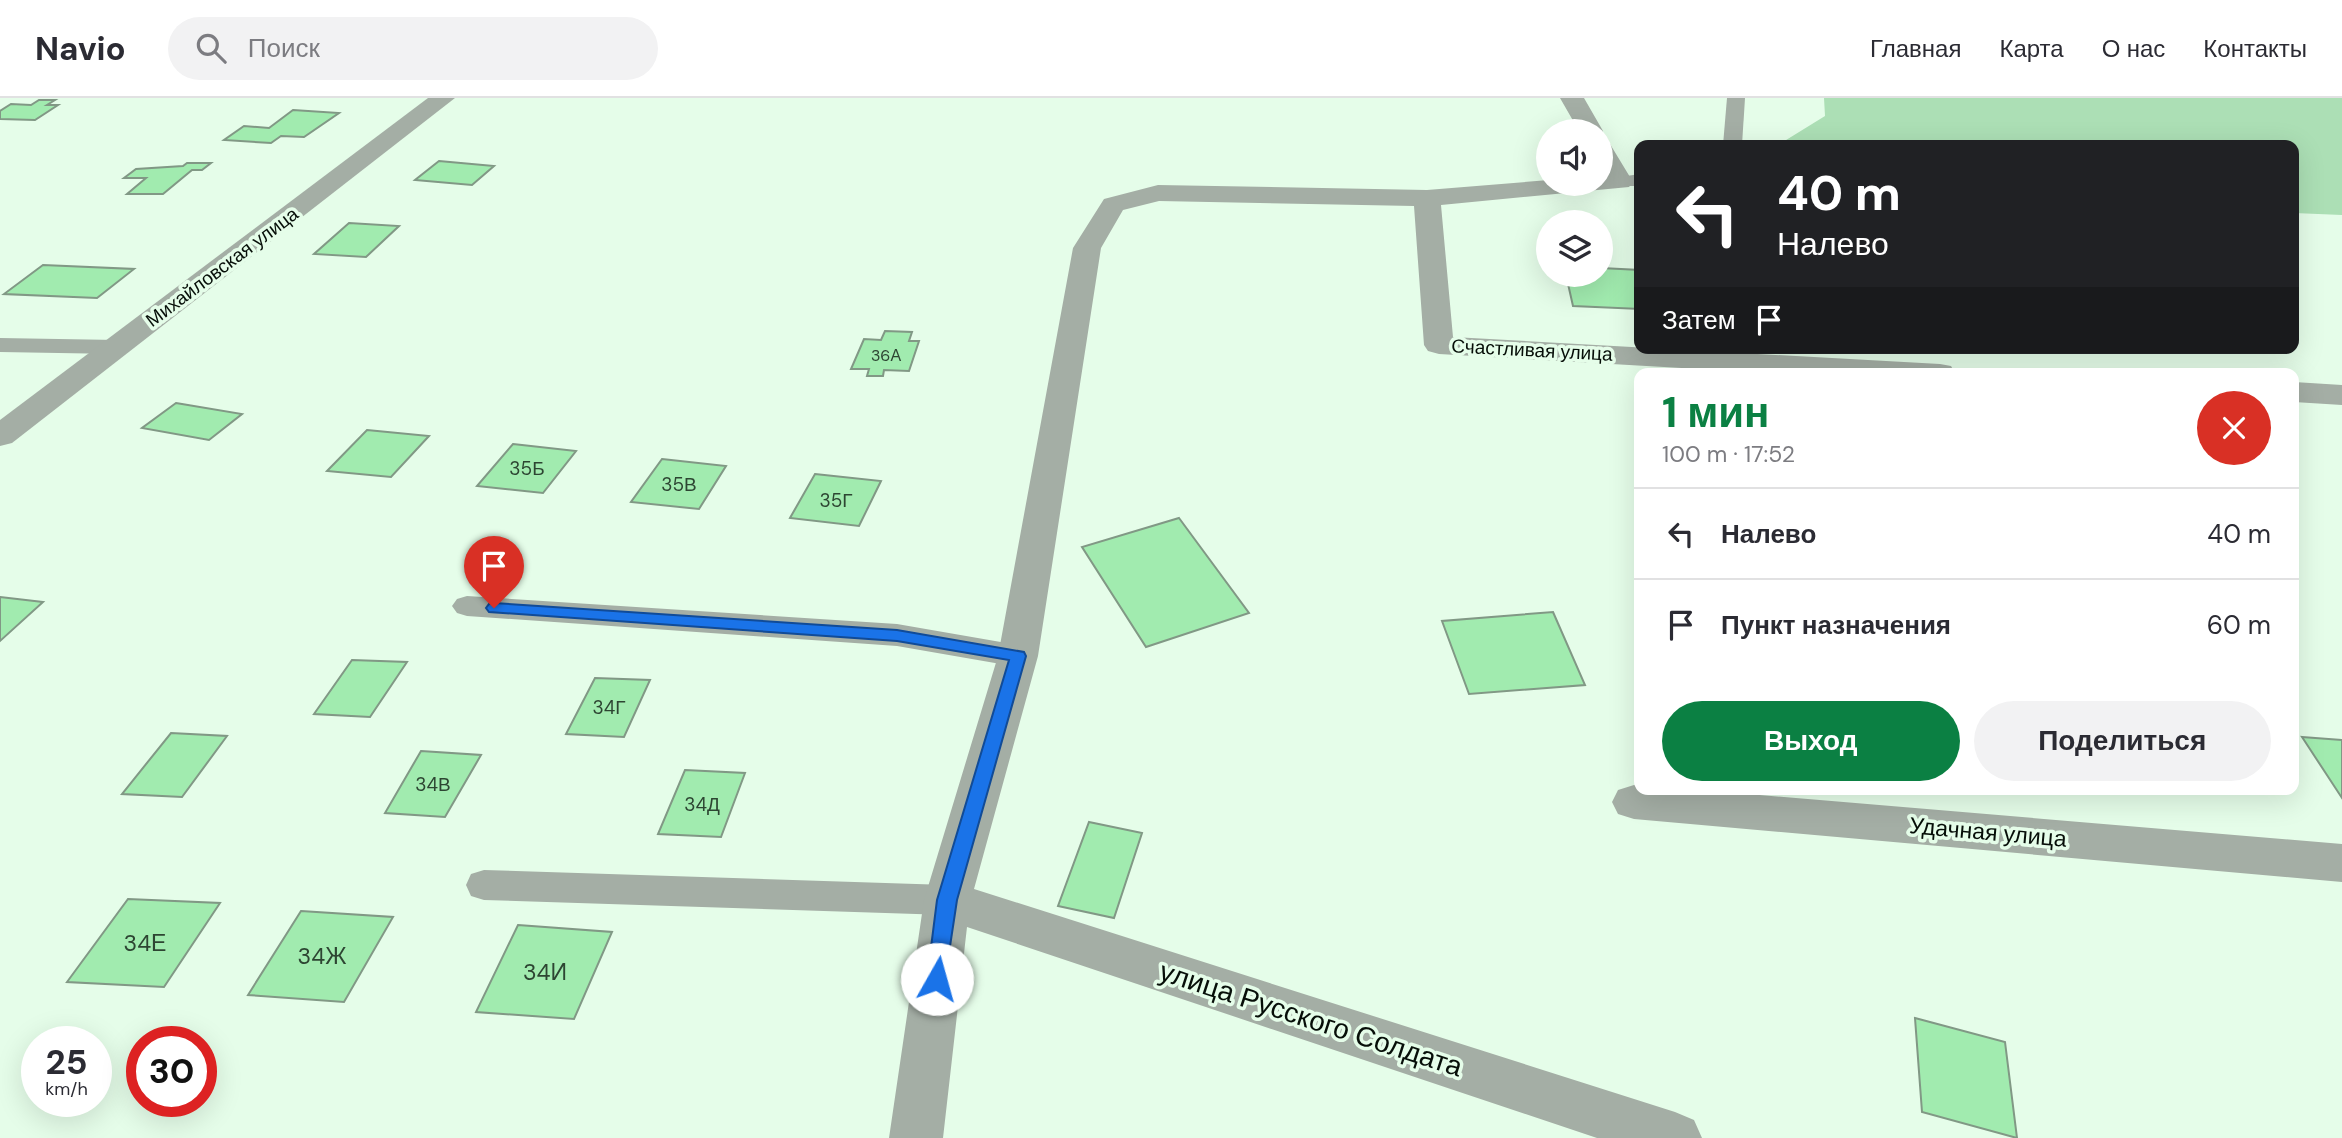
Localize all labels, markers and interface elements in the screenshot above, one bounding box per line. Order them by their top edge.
search box [168,17,658,80]
text: Navio [35,27,126,70]
icon: search [192,29,230,67]
text: Поиск [248,31,320,65]
text: Главная [1870,33,1961,64]
text: Карта [1999,33,2064,64]
text: О нас [2102,33,2165,64]
text: Контакты [2203,33,2307,64]
map controls [1536,119,1613,287]
button: sound [1536,119,1613,196]
text: 40 m [1777,161,1901,225]
icon: left [1662,168,1753,259]
street label: Михайловская улица [141,201,304,333]
button: layers [1536,210,1613,287]
text: Налево [1777,223,1889,265]
icon: arrive [1750,301,1788,339]
text: Затем [1662,303,1736,337]
street label: Счастливая улица [1451,333,1614,367]
house number: 36А [871,345,901,366]
text: 1 мин [1662,385,1769,440]
button: close [2197,391,2271,465]
text: 100 m · 17:52 [1662,439,1795,469]
house number: 35Б [509,456,545,481]
house number: 35В [661,472,697,497]
house number: 35Г [819,488,853,513]
icon: left [1662,515,1700,553]
text: Налево [1721,517,1816,551]
text: 40 m [2207,517,2271,551]
pin [464,536,524,608]
icon: arrive [475,547,513,585]
icon: arrive [1662,606,1700,644]
text: Пункт назначения [1721,608,1951,642]
text: 60 m [2207,608,2271,642]
house number: 34Г [592,695,626,720]
button: Выход [1662,701,1960,781]
button: Поделиться [1974,701,2271,781]
house number: 34В [415,772,451,797]
house number: 34Д [684,792,720,817]
street label: Удачная улица [1908,810,2068,854]
house number: 34Е [124,928,166,958]
house number: 34Ж [298,941,346,971]
position arrow [900,942,974,1016]
street label: улица Русского Солдата [1155,953,1468,1086]
house number: 34И [523,957,567,987]
speed limit sign: 30 [126,1026,217,1117]
text: 25 [46,1039,87,1085]
text: km/h [45,1077,88,1101]

